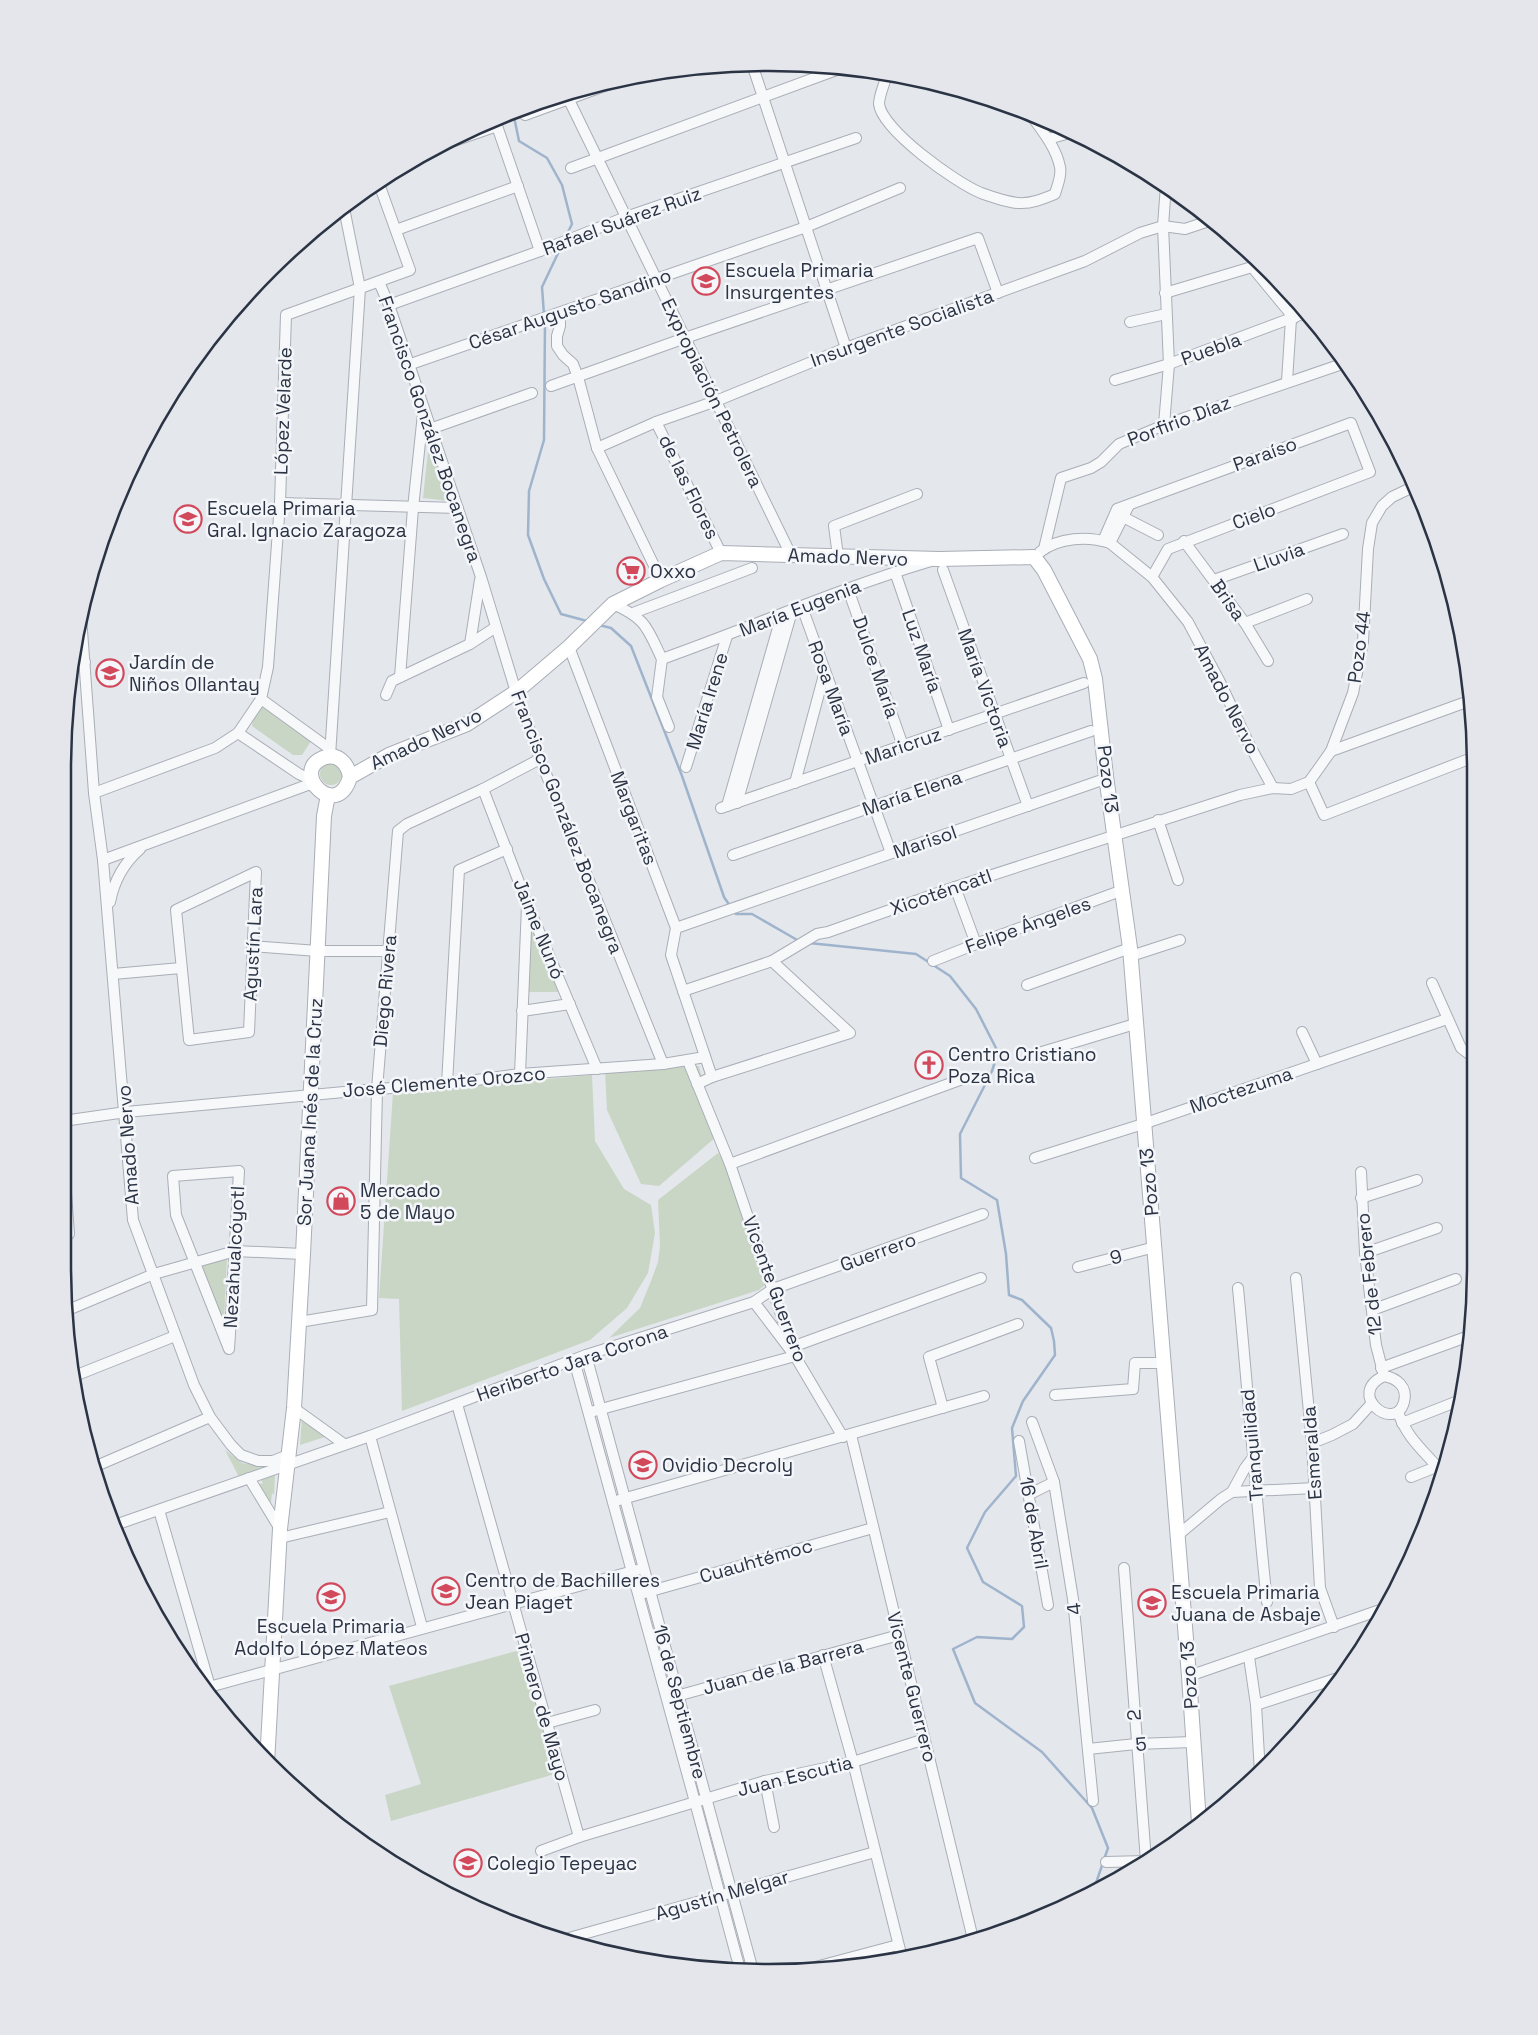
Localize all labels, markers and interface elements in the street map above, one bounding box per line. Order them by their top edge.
street label: Rafael Suárez Ruiz [539,181,705,261]
place label: Escuela Primaria Insurgentes [725,258,874,305]
street label: César Augusto Sandino [465,263,675,355]
school or university icon: Escuela Primaria Insurgentes [691,266,721,296]
street label: Insurgente Socialista [807,283,997,373]
street label: Francisco González Bocanegra [373,292,487,566]
street label: Expropiación Petrolera [655,294,769,492]
street label: Puebla [1178,327,1245,371]
street label: López Velarde [268,347,298,475]
street label: Porfirio Díaz [1124,390,1234,452]
street label: de las Flores [653,431,725,543]
street label: Paraíso [1230,431,1300,477]
place label: Escuela Primaria Gral. Ignacio Zaragoza [207,496,407,543]
street label: Cielo [1229,497,1279,535]
school or university icon: Escuela Primaria Gral. Ignacio Zaragoza [173,504,203,534]
street label: Lluvia [1250,536,1308,578]
street label: Amado Nervo [787,542,909,572]
supermarket icon: Oxxo [616,556,646,586]
place label: Oxxo [650,559,696,584]
street label: María Eugenia [736,573,864,643]
street label: Brisa [1205,574,1251,626]
street label: Luz María [896,606,948,696]
street label: Pozo 44 [1342,609,1376,685]
street label: Dulce María [847,613,905,721]
street label: María Victoria [952,625,1018,751]
street label: Rosa María [802,637,860,739]
street label: Amado Nervo [1189,640,1265,758]
street label: María Irene [680,649,734,753]
place label: Jardín de Niños Ollantay [129,650,260,697]
school or university icon: Jardín de Niños Ollantay [95,658,125,688]
street label: Francisco González Bocanegra [505,687,629,957]
street label: Amado Nervo [366,702,486,776]
street label: Maricruz [861,721,945,771]
street label: Pozo 13 [1091,744,1125,814]
street label: María Elena [859,764,965,822]
street label: Margaritas [605,767,663,869]
street label: Marisol [890,820,960,864]
street label: Xicoténcatl [887,863,995,921]
street label: Jaime Nunó [507,875,571,983]
street label: Agustín Lara [238,886,268,1002]
street label: Felipe Ángeles [962,891,1094,959]
street label: Diego Rivera [368,934,402,1048]
street label: Sor Juana Inés de la Cruz [292,997,328,1227]
place label: Centro Cristiano Poza Rica [948,1042,1097,1089]
church icon: Centro Cristiano Poza Rica [914,1050,944,1080]
street label: José Clemente Orozco [341,1061,547,1103]
street label: Moctezuma [1186,1061,1296,1119]
street label: Amado Nervo [111,1084,145,1206]
street label: Pozo 13 [1134,1147,1164,1217]
place label: Mercado 5 de Mayo [360,1178,455,1225]
street label: Nezahualcóyotl [218,1185,250,1329]
shop icon: Mercado 5 de Mayo [326,1186,356,1216]
street label: Vicente Guerrero [737,1212,813,1366]
street label: 12 de Febrero [1350,1212,1388,1336]
street label: Guerrero [837,1227,919,1277]
street label: 9 [1107,1243,1125,1271]
street label: Heriberto Jara Corona [473,1318,671,1407]
street label: Tranquilidad [1235,1388,1269,1502]
street label: Esmeralda [1296,1405,1328,1501]
school or university icon: Ovidio Decroly [628,1450,658,1480]
place label: Ovidio Decroly [662,1453,793,1478]
street label: 16 de Abril [1014,1475,1054,1571]
street label: Cuauhtémoc [697,1533,815,1589]
place label: Centro de Bachilleres Jean Piaget [465,1568,660,1615]
school or university icon: Centro de Bachilleres Jean Piaget [431,1576,461,1606]
place label: Escuela Primaria Juana de Asbaje [1171,1580,1321,1627]
school or university icon: Escuela Primaria Adolfo López Mateos [316,1582,346,1612]
school or university icon: Escuela Primaria Juana de Asbaje [1137,1588,1167,1618]
street label: 4 [1061,1601,1087,1616]
street label: Vicente Guerrero [881,1609,943,1765]
place label: Escuela Primaria Adolfo López Mateos [234,1614,428,1661]
street label: 16 de Septiembre [647,1622,713,1782]
street label: Primero de Mayo [509,1630,575,1784]
street label: Juan de la Barrera [700,1634,866,1700]
street label: Pozo 13 [1174,1640,1204,1710]
street label: 2 [1121,1708,1147,1722]
street label: 5 [1134,1731,1148,1757]
street label: Juan Escutia [735,1750,855,1802]
school or university icon: Colegio Tepeyac [453,1848,483,1878]
place label: Colegio Tepeyac [487,1851,638,1876]
street label: Agustín Melgar [652,1864,792,1926]

